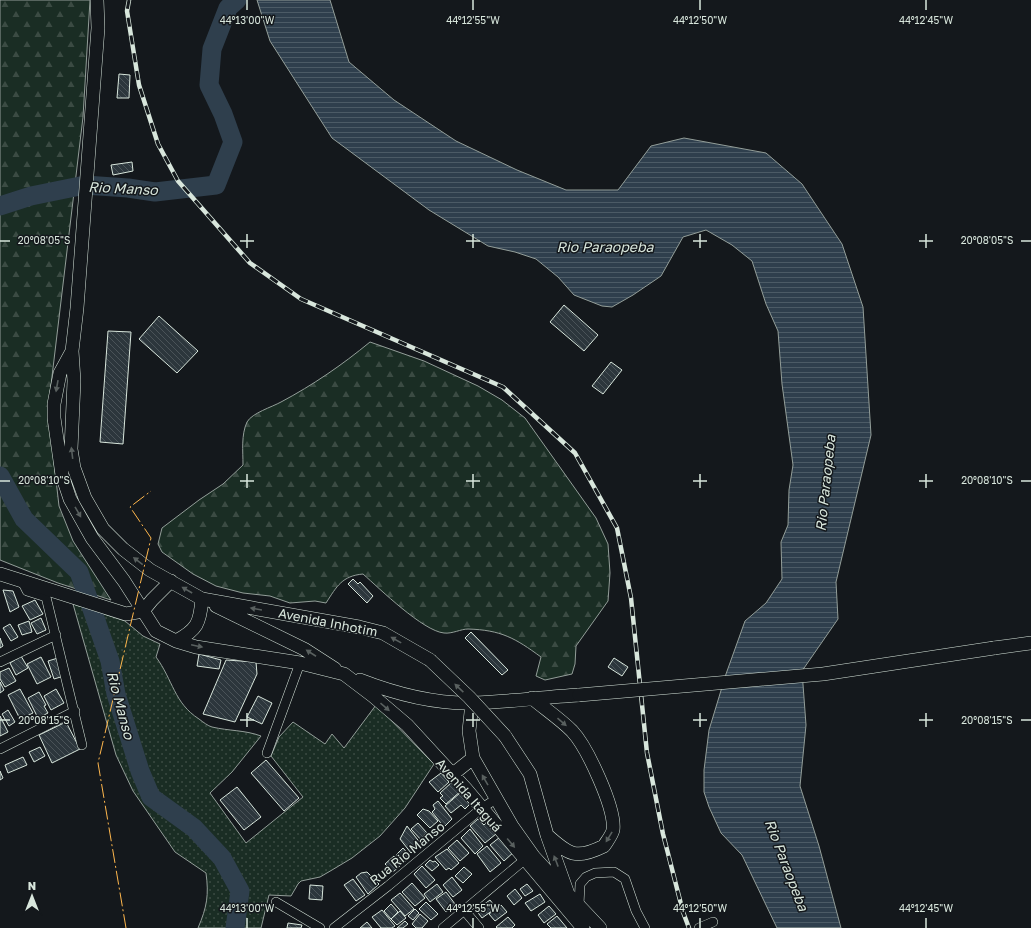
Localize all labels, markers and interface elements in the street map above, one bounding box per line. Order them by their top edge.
text: 44°13'00"W [220,14,275,26]
text: 44°12'55"W [446,14,500,26]
text: 44°12'50"W [673,14,727,26]
text: 44°12'45"W [899,14,953,26]
water label: Rio Manso [88,178,160,198]
text: 20°08'05"S [18,234,70,246]
text: 20°08'05"S [961,234,1013,246]
water label: Rio Paraopeba [557,238,655,255]
one-way arrow [54,380,60,393]
water label: Rio Paraopeba [811,433,839,532]
one-way arrow [69,447,75,459]
text: 20°08'10"S [18,474,70,486]
text: 20°08'10"S [961,474,1013,486]
one-way arrow [74,506,81,518]
one-way arrow [132,556,143,565]
one-way arrow [181,587,192,594]
street label: Avenida Inhotim [277,605,379,639]
one-way arrow [250,606,262,612]
one-way arrow [390,637,402,644]
one-way arrow [191,644,203,650]
one-way arrow [306,649,316,657]
water label: Rio Manso [104,669,139,742]
one-way arrow [454,683,464,692]
one-way arrow [380,702,391,711]
text: 20°08'15"S [18,714,70,726]
text: 20°08'15"S [961,714,1013,726]
one-way arrow [557,718,567,727]
street label: Avenida Itaguá [433,755,505,835]
one-way arrow [482,774,489,786]
water label: Rio Paraopeba [762,817,813,914]
street label: Rua Rio Manso [366,818,448,888]
one-way arrow [606,831,613,843]
one-way arrow [507,838,516,849]
one-way arrow [553,855,559,867]
north arrow [12,876,52,916]
text: N [28,879,36,892]
text: 44°13'00"W [220,902,275,914]
text: 44°12'55"W [446,902,500,914]
text: 44°12'50"W [673,902,727,914]
text: 44°12'45"W [899,902,953,914]

